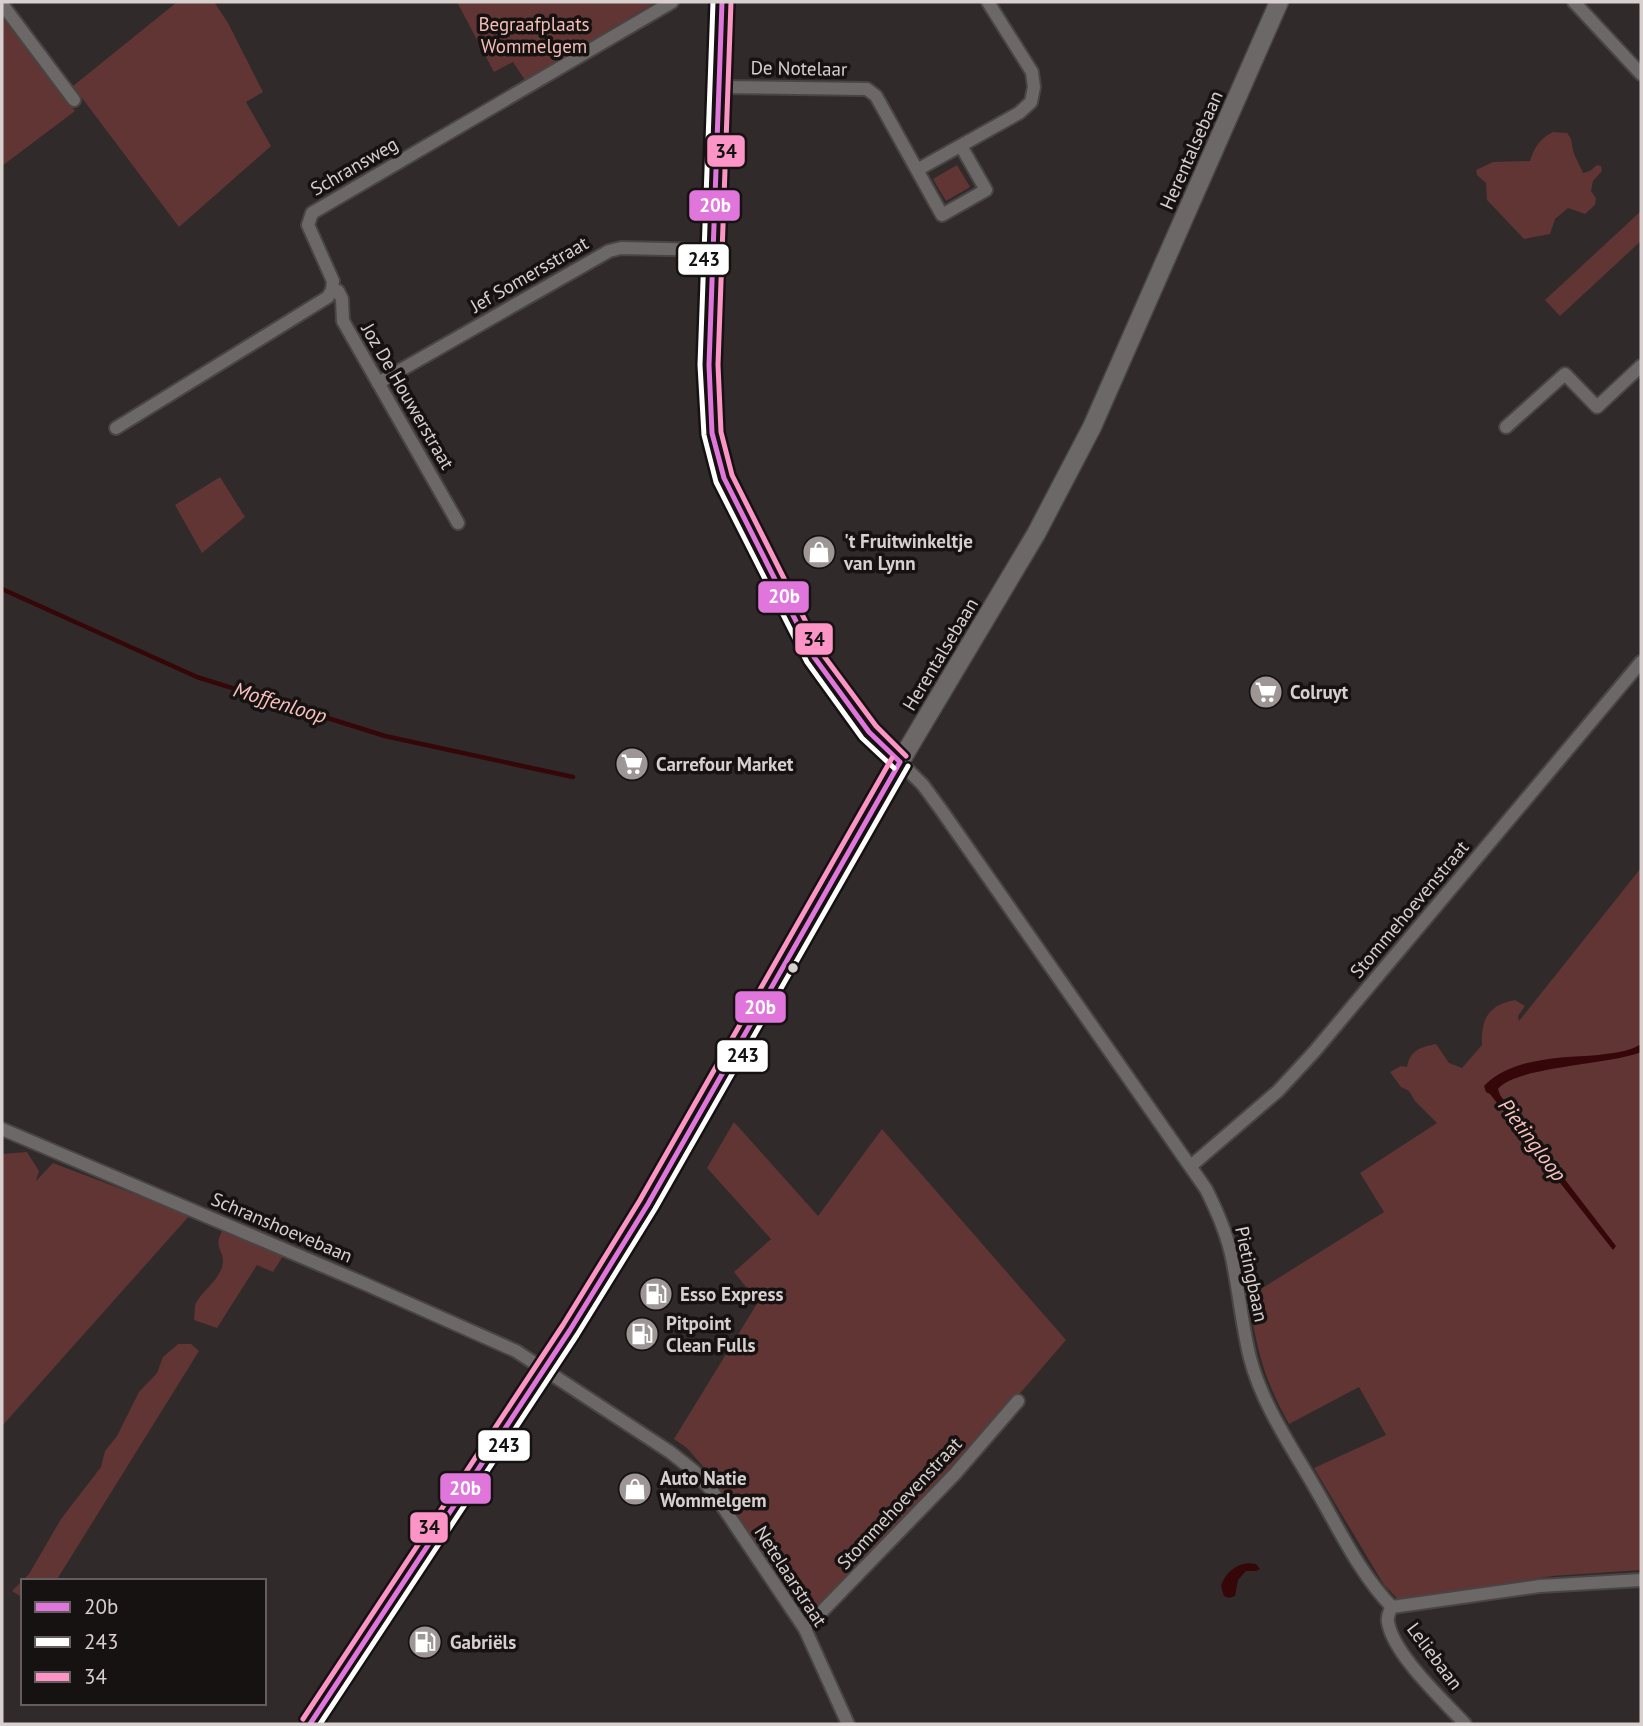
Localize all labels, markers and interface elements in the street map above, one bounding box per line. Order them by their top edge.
park label: Begraafplaats Wommelgem [478,12,590,58]
street label: De Notelaar [750,55,848,81]
street label: Herentalsebaan [1154,87,1228,213]
street label: Schransweg [306,131,402,201]
line badge: 34 [706,134,746,168]
text: 34 [715,139,737,163]
line badge: 20b [688,189,741,222]
text: 20b [699,193,731,217]
street label: Jef Somersstraat [465,230,593,318]
line badge: 243 [677,243,730,276]
text: 243 [688,247,720,271]
street label: Joz De Houwerstraat [356,318,460,474]
place label: 't Fruitwinkeltje van Lynn [843,529,973,575]
shop icon: 't Fruitwinkeltje van Lynn [800,533,838,571]
line badge: 20b [757,580,810,614]
text: 20b [768,584,800,608]
street label: Herentalsebaan [897,593,983,715]
line badge: 34 [794,622,834,656]
text: 34 [803,627,825,651]
supermarket icon: Colruyt [1247,673,1285,711]
water label: Moffenloop [230,676,330,730]
place label: Colruyt [1290,680,1348,704]
supermarket icon: Carrefour Market [613,745,651,783]
place label: Carrefour Market [656,752,794,776]
street label: Stommehoevenstraat [1345,835,1474,983]
unlabelled marker [786,961,800,975]
line badge: 20b [734,990,787,1024]
text: 20b [744,995,776,1019]
line badge: 243 [716,1039,769,1073]
text: 243 [727,1043,759,1067]
water label: Pietingloop [1492,1093,1573,1187]
street label: Schranshoevebaan [208,1186,356,1268]
street label: Pietingbaan [1230,1224,1274,1324]
fuel station icon: Esso Express [637,1275,675,1313]
place label: Esso Express [680,1282,783,1306]
place label: Pitpoint Clean Fulls [666,1311,756,1357]
fuel station icon: Pitpoint Clean Fulls [623,1315,661,1353]
line badge: 243 [477,1429,531,1462]
street label: Stommehoevenstraat [832,1432,967,1574]
text: 243 [488,1433,520,1457]
place label: Auto Natie Wommelgem [660,1466,767,1512]
shop icon: Auto Natie Wommelgem [616,1470,654,1508]
line badge: 20b [439,1472,492,1505]
text: 20b [449,1476,481,1500]
line badge: 34 [409,1511,449,1544]
text: 34 [418,1515,440,1539]
street label: Netelaarstraat [750,1521,833,1631]
legend [21,1579,266,1705]
text: 20b [84,1593,118,1620]
street label: Leliebaan [1402,1618,1468,1694]
fuel station icon: Gabriëls [406,1623,444,1661]
text: 243 [84,1628,118,1655]
place label: Gabriëls [450,1630,516,1654]
text: 34 [84,1663,107,1690]

